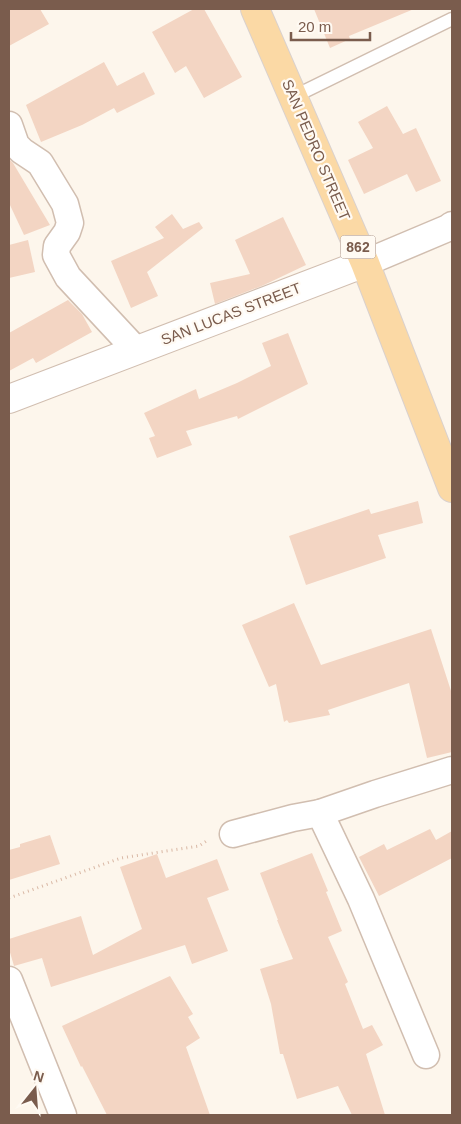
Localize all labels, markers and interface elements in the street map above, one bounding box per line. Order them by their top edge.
scale bar [291,10,370,42]
text: 20 m [298,18,331,35]
street label: SAN PEDRO STREET [279,77,354,223]
road number: 862 [340,236,376,258]
street label: SAN LUCAS STREET [159,279,303,348]
north arrow [10,1064,60,1114]
text: N [32,1067,46,1086]

